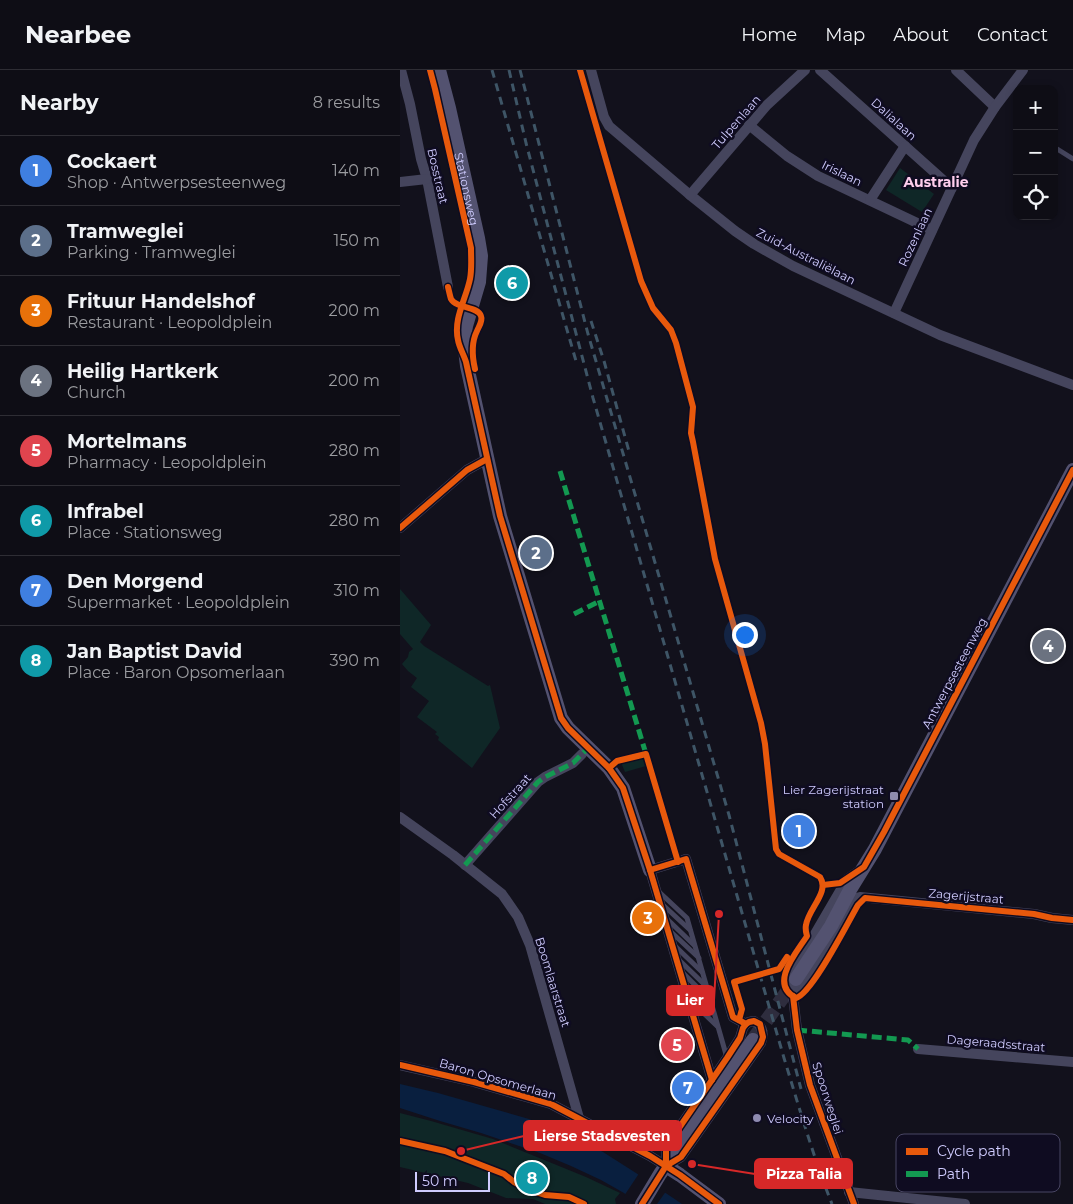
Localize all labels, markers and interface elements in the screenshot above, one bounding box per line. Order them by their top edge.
text: Nearbee [25,20,131,49]
text: Home [741,24,797,46]
text: Map [825,24,865,46]
text: About [893,24,949,46]
text: Contact [977,24,1048,46]
map controls [1013,85,1058,220]
button: + [1013,85,1058,130]
text: Nearby [20,90,99,115]
street label: Tulpenlaan [708,92,764,152]
text: 8 results [313,93,380,112]
street label: Dalialaan [868,95,920,143]
button: − [1013,130,1058,175]
street label: Bosstraat [424,147,452,205]
text: Cockaert [67,150,157,173]
street label: Stationsweg [452,151,482,227]
street label: Irislaan [819,157,865,189]
text: 1 [33,161,39,180]
text: 140 m [332,161,380,180]
text: Shop · Antwerpsesteenweg [67,173,286,192]
district label: Australie [902,173,969,191]
button: locate [1013,175,1058,220]
street label: Rozenlaan [895,205,935,269]
text: Tramweglei [67,220,184,243]
street label: Zuid-Australiëlaan [754,224,858,288]
text: 2 [31,231,41,250]
text: 150 m [333,231,380,250]
text: Parking · Tramweglei [67,243,236,262]
pin: 6 [496,264,528,302]
text: Frituur Handelshof [67,290,255,313]
text: 3 [31,301,41,320]
text: 200 m [329,301,380,320]
text: Restaurant · Leopoldplein [67,313,272,332]
text: Heilig Hartkerk [67,360,219,383]
text: 4 [30,371,42,390]
text: 200 m [329,371,380,390]
text: Church [67,383,126,402]
text: Mortelmans [67,430,187,453]
text: 5 [31,441,41,460]
text: 280 m [329,441,380,460]
text: Pharmacy · Leopoldplein [67,453,266,472]
text: Infrabel [67,500,144,523]
text: 6 [31,511,41,530]
text: 280 m [329,511,380,530]
text: Place · Stationsweg [67,523,222,542]
pin: 2 [520,534,552,572]
text: Den Morgend [67,570,203,593]
text: 7 [31,581,41,600]
text: 310 m [333,581,380,600]
text: Supermarket · Leopoldplein [67,593,290,612]
street label: Antwerpsesteenweg [918,615,990,731]
your location [732,622,758,648]
pin: 4 [1032,627,1064,665]
text: Jan Baptist David [67,640,242,663]
text: 8 [31,651,41,670]
text: 390 m [329,651,380,670]
text: Place · Baron Opsomerlaan [67,663,285,682]
street label: Hofstraat [486,770,534,822]
place label: Lier Zagerijstraat station [783,782,884,811]
marker: Lier Zagerijstraat station [888,790,900,802]
pin: 1 [783,812,815,850]
street label: Zagerijstraat [928,885,1004,907]
pin: 3 [632,899,664,937]
street label: Boomlaarstraat [532,935,574,1029]
callout: Lier [667,986,714,1015]
text: Lier [676,991,704,1009]
pin: 5 [661,1026,693,1064]
street label: Dageraadsstraat [946,1031,1046,1055]
street label: Baron Opsomerlaan [438,1055,558,1103]
street label: Spoorweglei [809,1060,847,1136]
pin: 7 [672,1069,704,1107]
place label: Velocity [767,1111,814,1126]
marker: Velocity [751,1112,763,1124]
callout: Lierse Stadsvesten [524,1121,681,1150]
text: Lierse Stadsvesten [533,1127,671,1145]
legend [896,1134,1060,1192]
text: Cycle path [937,1142,1011,1160]
pin: 8 [516,1159,548,1197]
callout: Pizza Talia [755,1159,852,1188]
text: Pizza Talia [766,1165,842,1183]
text: Path [937,1165,970,1183]
scale bar [415,1169,490,1192]
text: 50 m [422,1172,458,1190]

